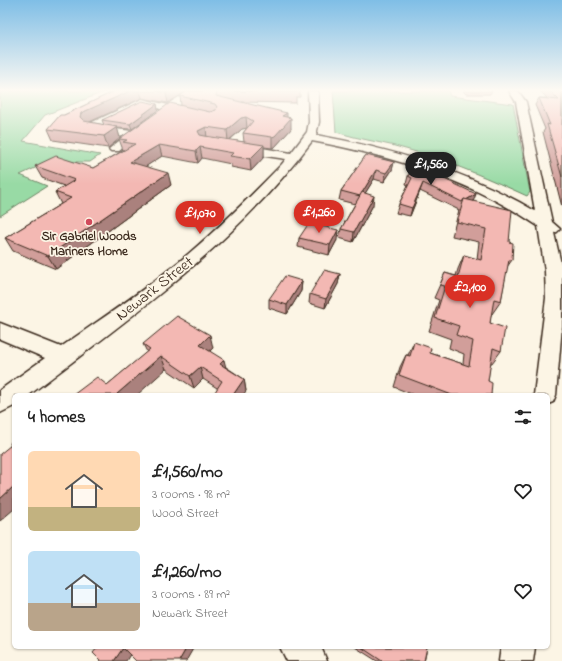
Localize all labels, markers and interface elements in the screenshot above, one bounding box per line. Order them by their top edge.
pin: £1,560 [398,152,464,186]
text: £1,560 [414,155,448,174]
pin: £1,260 [286,200,352,234]
pin: £1,070 [167,201,233,235]
text: £1,260 [303,203,335,222]
text: £1,070 [184,204,216,223]
marker: Sir Gabriel Woods Mariners Home [84,217,94,227]
place label: Sir Gabriel Woods Mariners Home [41,227,137,261]
street label: Newark Street [111,250,200,327]
pin: £2,100 [437,275,503,309]
text: £2,100 [454,278,486,297]
text: 4 homes [28,405,86,430]
icon: filters [512,406,534,428]
text: £1,560/mo [152,460,223,485]
icon: home [60,467,108,515]
icon: heart [512,480,534,502]
text: 3 rooms · 98 m² [152,485,230,504]
text: Wood Street [152,504,219,523]
text: £1,260/mo [152,560,222,585]
icon: home [60,567,108,615]
icon: heart [512,580,534,602]
text: 3 rooms · 89 m² [152,585,230,604]
text: Newark Street [152,604,228,623]

